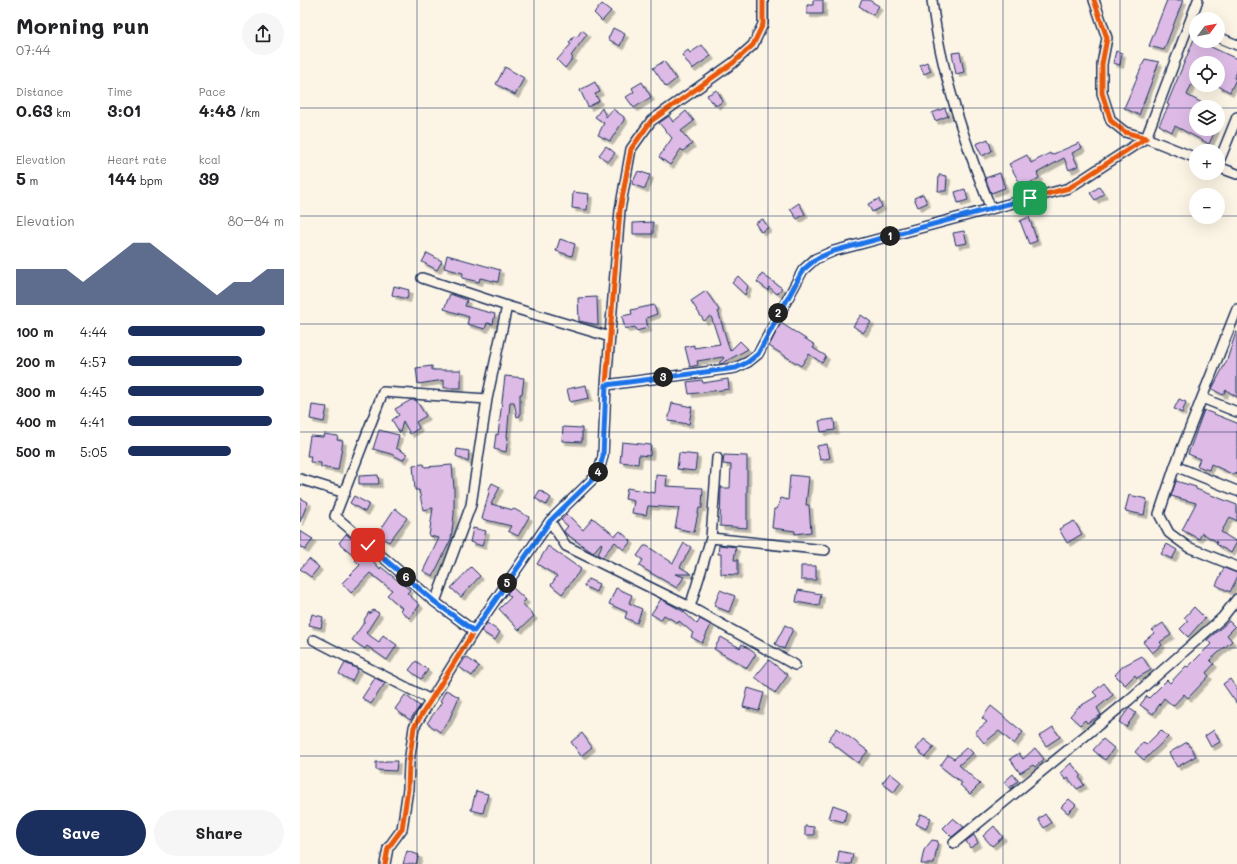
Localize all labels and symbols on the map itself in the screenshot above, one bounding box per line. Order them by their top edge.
north arrow [1189,12,1225,48]
pin [1013,181,1047,215]
pin: 1 [880,226,900,246]
pin: 2 [768,303,788,323]
pin: 3 [653,367,673,387]
pin: 4 [588,462,608,482]
pin [351,528,385,562]
pin: 6 [396,567,416,587]
pin: 5 [497,573,517,593]

